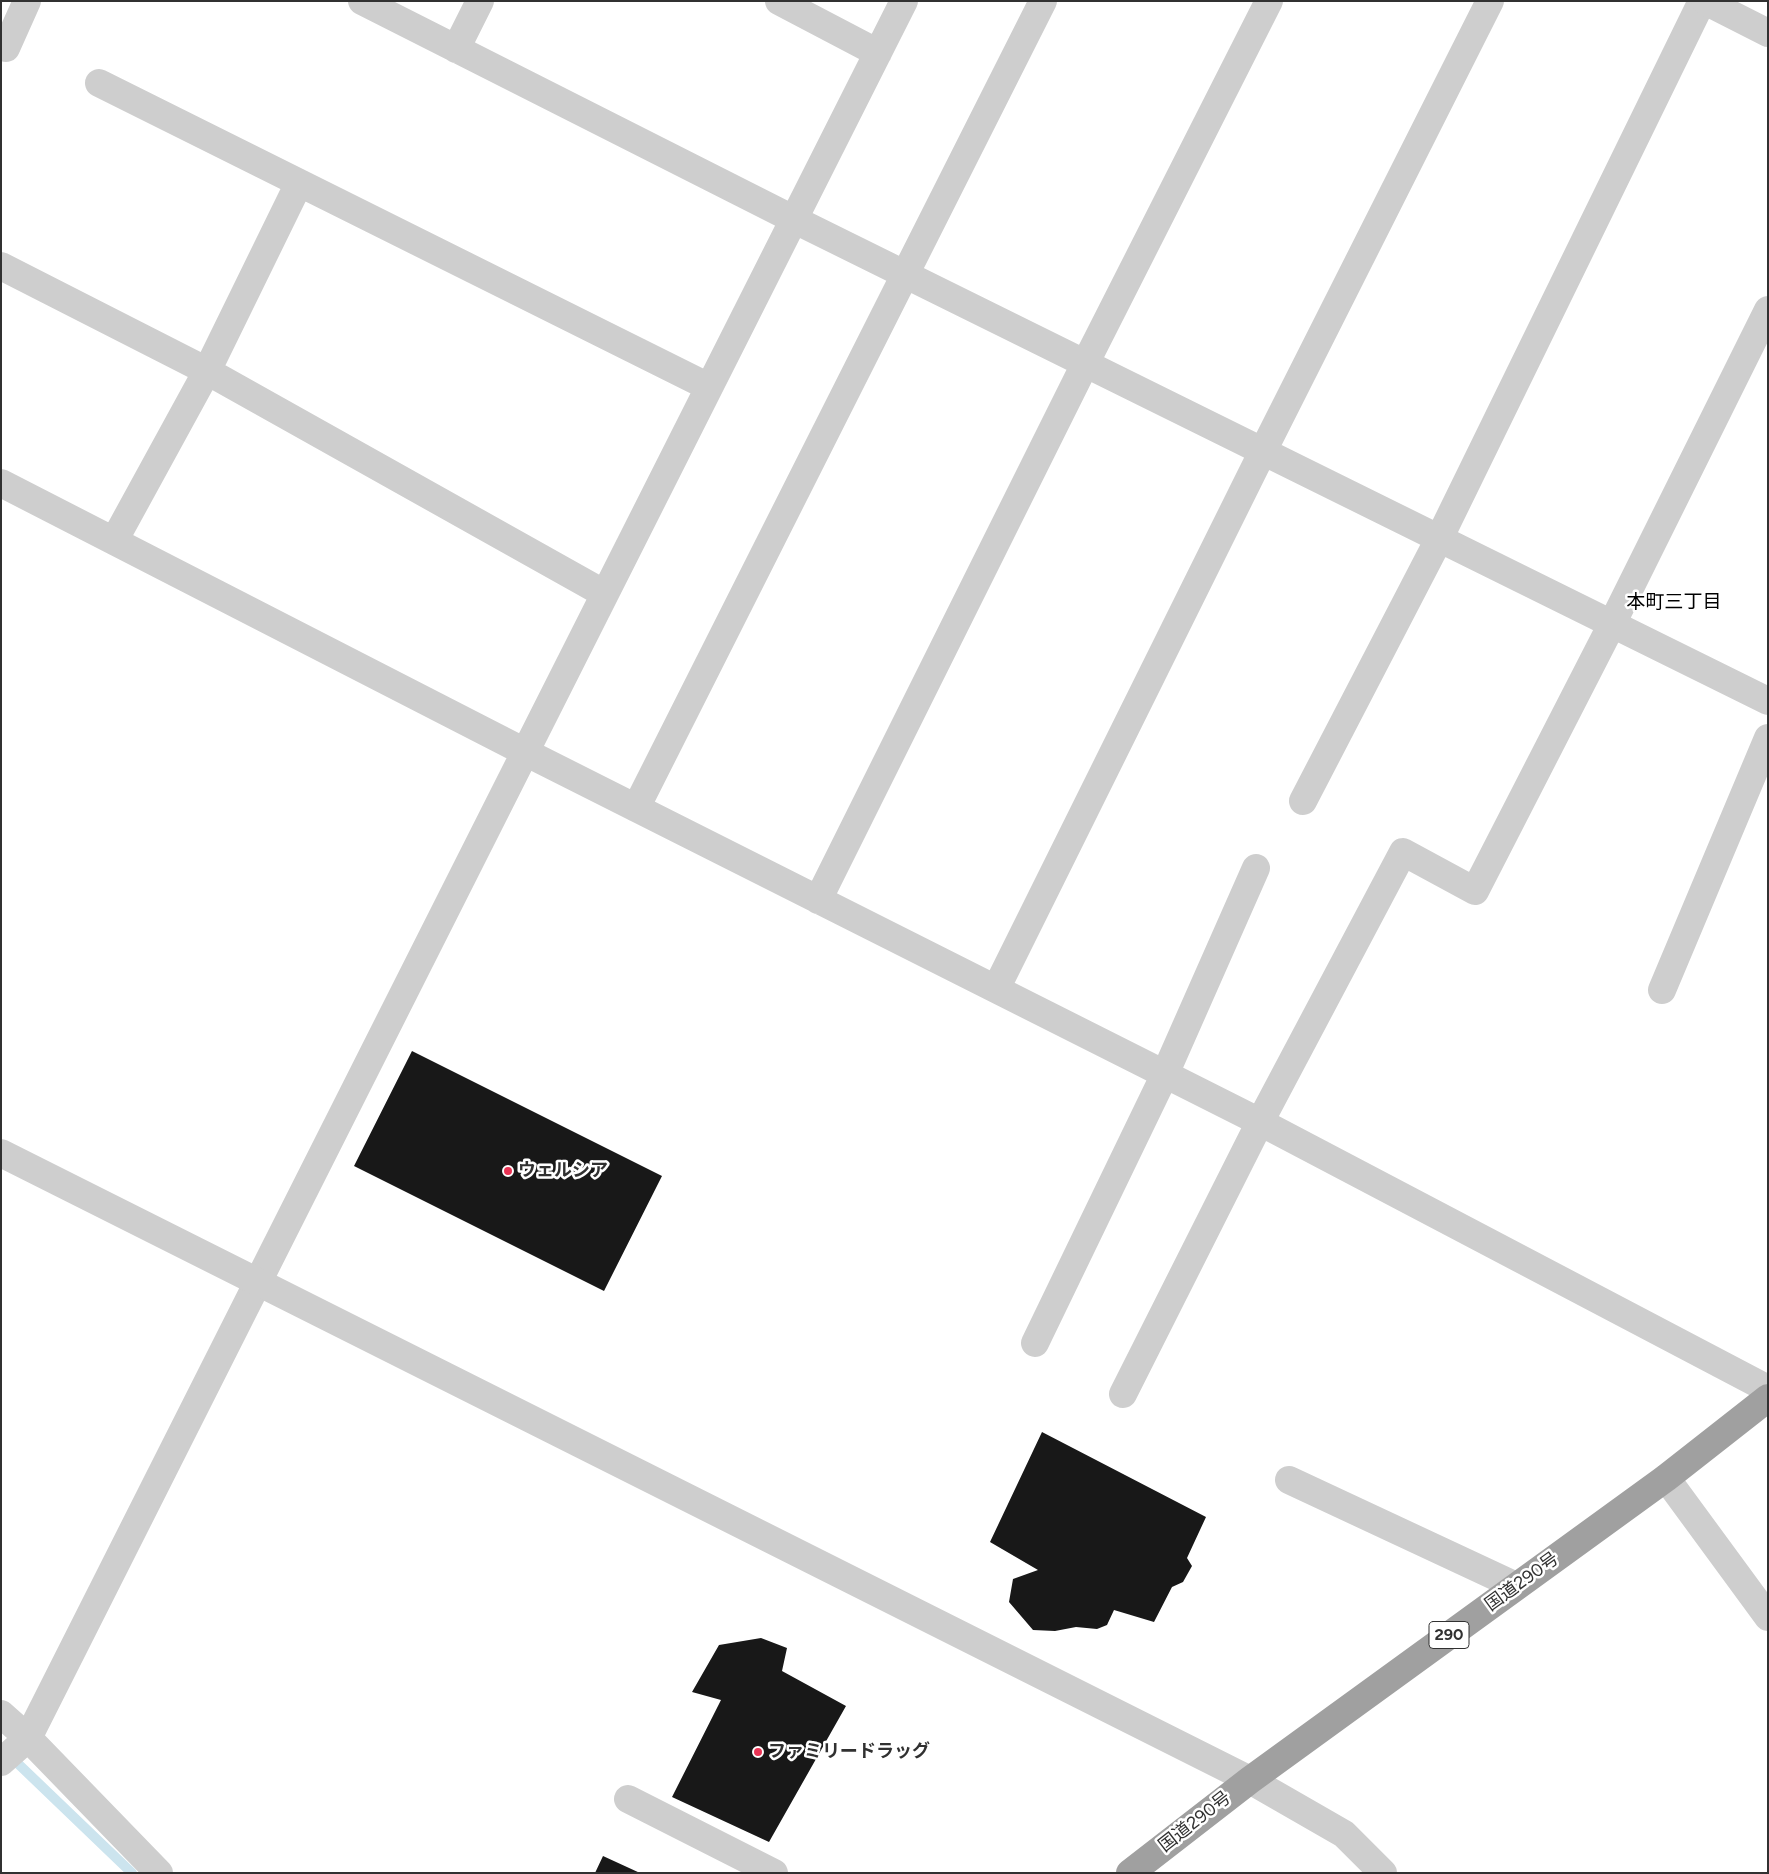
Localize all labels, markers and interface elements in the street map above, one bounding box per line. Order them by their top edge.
district label: 本町三丁目 [1627,591,1721,613]
place label: ウェルシア [518,1160,608,1182]
marker: ウェルシア [502,1165,514,1177]
street label: 国道290号 [1481,1548,1563,1616]
road number: 290 [1429,1622,1469,1648]
place label: ファミリードラッグ [768,1741,930,1763]
marker: ファミリードラッグ [752,1746,764,1758]
street label: 国道290号 [1155,1787,1235,1857]

